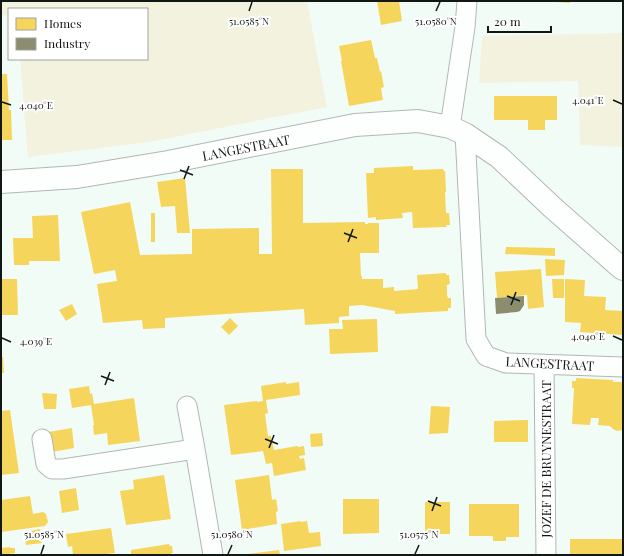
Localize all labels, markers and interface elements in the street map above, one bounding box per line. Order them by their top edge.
legend [8,8,148,60]
scale bar [488,8,551,34]
text: 20 m [494,13,521,29]
text: 51.0585°N [229,14,269,28]
text: 51.0580°N [415,14,457,28]
text: Homes [44,15,82,31]
text: Industry [44,35,90,51]
text: 4.041°E [572,93,604,107]
text: 4.040°E [19,98,53,112]
street label: LANGESTRAAT [201,130,291,164]
text: 4.040°E [571,329,605,343]
text: 4.039°E [20,334,52,348]
street label: LANGESTRAAT [505,352,595,374]
street label: JOZEF DE BRUYNESTRAAT [537,380,554,539]
text: 51.0585°N [24,527,64,541]
text: 51.0580°N [211,527,253,541]
text: 51.0575°N [399,527,439,541]

